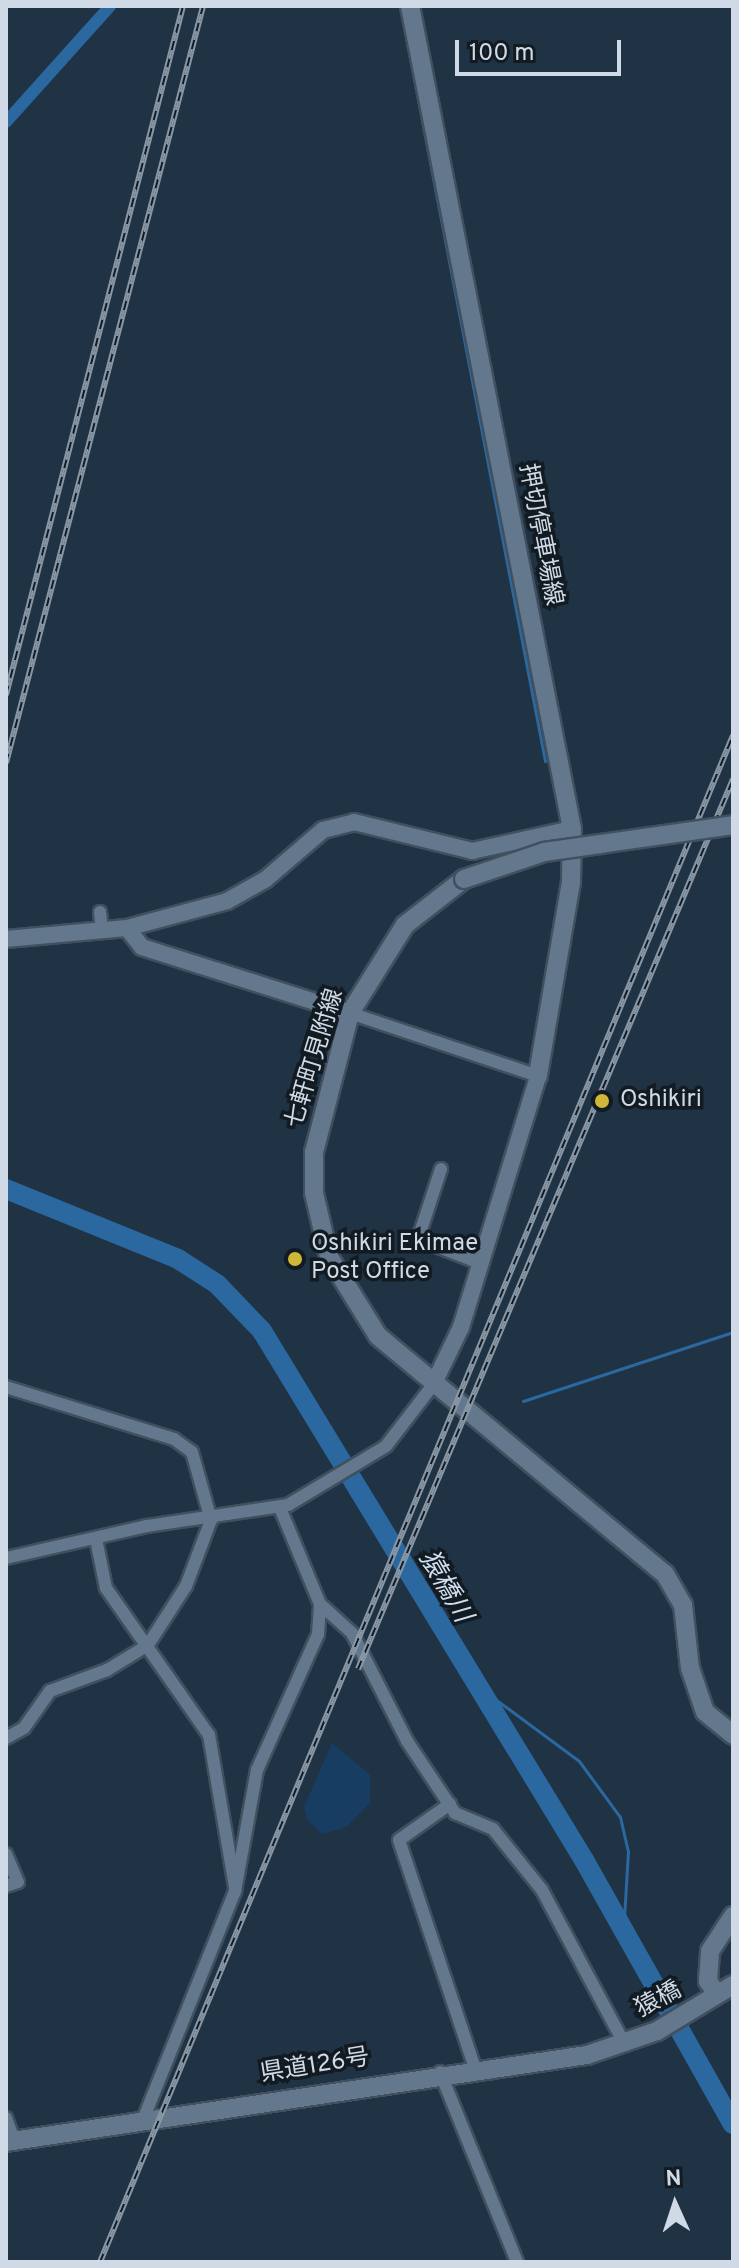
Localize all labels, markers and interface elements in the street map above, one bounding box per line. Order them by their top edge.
scale bar [459,24,625,74]
text: 100 m [469,39,535,69]
street label: 押切停車場線 [511,462,567,608]
street label: 七軒町見附線 [281,986,351,1132]
place label: Oshikiri [620,1087,702,1115]
marker: Oshikiri [591,1090,613,1112]
place label: Oshikiri Ekimae Post Office [311,1231,478,1287]
marker: Oshikiri Ekimae Post Office [286,1250,304,1268]
water label: 猿橋川 [411,1545,477,1629]
street label: 猿橋 [631,1977,687,2025]
street label: 県道126号 [258,2044,372,2090]
north arrow [635,2164,715,2244]
text: N [665,2166,682,2193]

